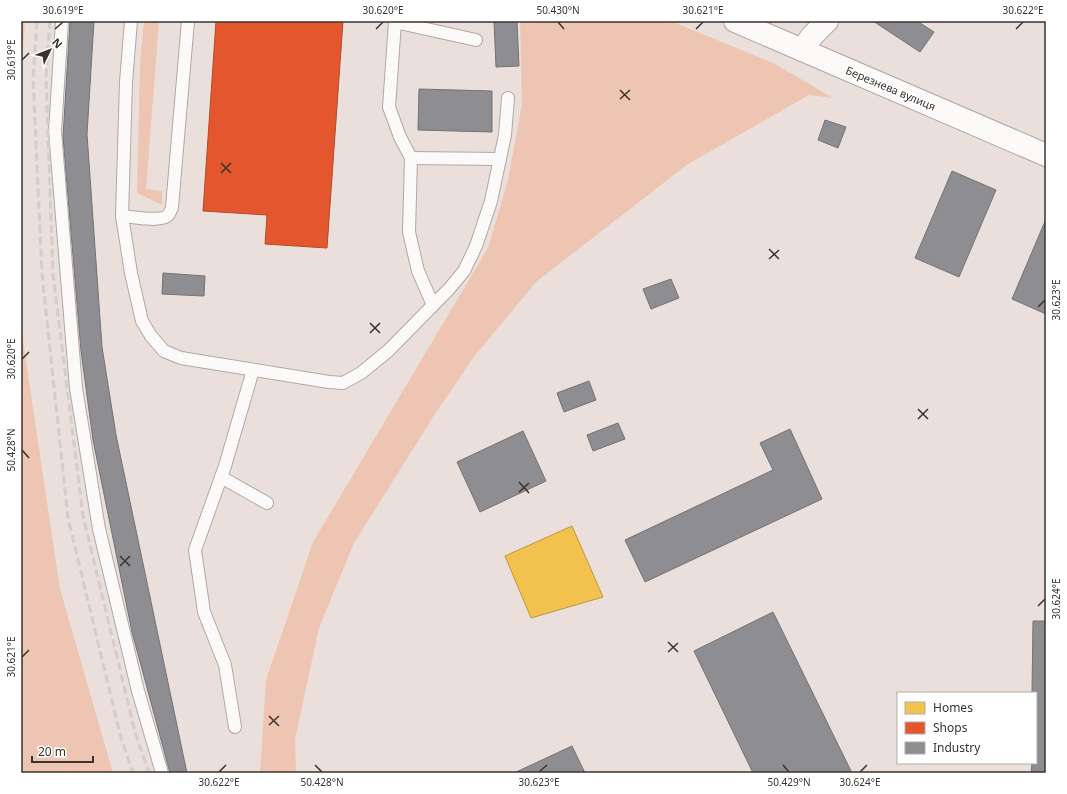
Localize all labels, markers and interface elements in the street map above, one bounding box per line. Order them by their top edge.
text: 30.619°E [42,3,84,17]
text: 30.620°E [362,3,404,17]
text: 50.430°N [536,3,580,17]
text: 30.621°E [682,3,724,17]
text: 30.622°E [1002,3,1044,17]
north arrow [30,30,70,70]
text: N [49,34,66,51]
text: 30.619°E [4,39,18,81]
street label: Березнева вулиця [844,62,938,114]
text: 30.623°E [1049,279,1063,321]
text: 30.620°E [4,338,18,380]
text: 50.428°N [4,428,18,472]
text: 30.624°E [1049,578,1063,620]
text: 30.621°E [4,636,18,678]
legend [897,692,1037,764]
text: Homes [933,699,973,716]
text: Shops [933,719,968,736]
scale bar [32,738,93,764]
text: Industry [933,739,981,756]
text: 20 m [38,743,66,760]
text: 30.622°E [198,775,240,789]
text: 50.428°N [300,775,344,789]
text: 30.623°E [518,775,560,789]
text: 50.429°N [767,775,811,789]
text: 30.624°E [839,775,881,789]

